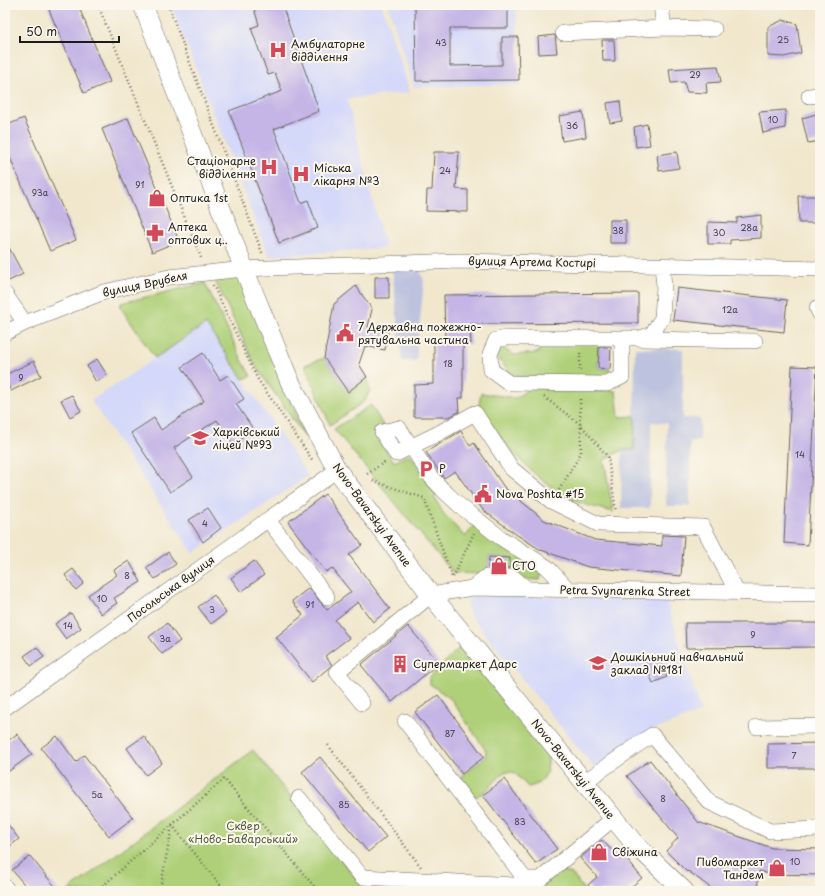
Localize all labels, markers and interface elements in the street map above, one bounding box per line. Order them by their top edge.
scale bar [20,18,119,44]
text: 50 m [26,22,57,40]
house number: 25 [777,32,789,46]
place label: Амбулаторне відділення [291,35,365,65]
house number: 43 [435,35,447,49]
hospital icon: Амбулаторне відділення [268,40,288,60]
house number: 29 [689,67,701,81]
house number: 10 [768,112,779,126]
house number: 36 [566,118,578,132]
place label: Стаціонарне відділення [187,152,256,182]
hospital icon: Стаціонарне відділення [259,157,279,177]
place label: Міська лікарня №3 [313,159,380,189]
house number: 24 [439,163,451,177]
hospital icon: Міська лікарня №3 [291,164,311,184]
house number: 91 [135,177,145,191]
house number: 93а [32,185,49,199]
shop icon: Оптика 1st [147,188,167,208]
place label: Оптика 1st [170,189,229,206]
place label: Аптека оптових ц‥ [168,218,228,248]
house number: 28а [740,220,758,234]
pharmacy icon: Аптека оптових ц‥ [145,223,165,243]
house number: 38 [612,223,624,237]
house number: 30 [713,225,726,239]
street label: вулиця Артема Костирі [468,252,596,271]
street label: вулиця Врубеля [101,266,189,301]
house number: 12а [722,302,738,316]
place label: 7 Державна пожежно- рятувальна частина [358,318,482,348]
public building icon: 7 Державна пожежно- рятувальна частина [335,323,355,343]
house number: 18 [443,356,453,370]
house number: 9 [18,370,24,384]
place label: Харківський ліцей №93 [212,423,280,453]
school or university icon: Харківський ліцей №93 [190,428,210,448]
house number: 14 [795,447,805,461]
street label: Novo-Bavarskyi Avenue [329,459,416,570]
parking icon: Р [416,459,436,479]
place label: Р [439,460,446,477]
public building icon: Nova Poshta #15 [473,484,493,504]
place label: Nova Poshta #15 [496,485,584,502]
house number: 4 [202,516,208,530]
street label: Посольська вулиця [123,551,218,626]
shop icon: СТО [489,556,509,576]
place label: СТО [512,557,536,574]
house number: 8 [124,568,130,582]
street label: Petra Svynarenka Street [559,581,691,600]
house number: 10 [97,591,108,605]
house number: 91 [305,597,315,611]
house number: 3 [209,602,215,616]
house number: 14 [63,618,73,632]
house number: 9 [750,627,756,641]
house number: 3а [159,631,171,645]
place label: Дошкільний навчальний заклад №181 [610,648,744,678]
school or university icon: Дошкільний навчальний заклад №181 [588,653,608,673]
building icon: Супермаркет Дарс [390,654,410,674]
place label: Супермаркет Дарс [413,655,517,672]
street label: Novo-Bavarskyi Avenue [528,715,619,822]
house number: 87 [445,726,455,740]
house number: 7 [791,748,797,762]
house number: 5а [91,787,103,801]
house number: 8 [660,791,666,805]
house number: 85 [338,797,350,811]
house number: 83 [514,814,526,828]
park label: Сквер «Ново-Баварський» [188,817,298,847]
shop icon: Свіжина [589,842,609,862]
place label: Свіжина [612,843,658,860]
place label: Пивомаркет Тандем [697,853,765,883]
house number: 10 [790,854,801,868]
shop icon: Пивомаркет Тандем [767,858,787,878]

